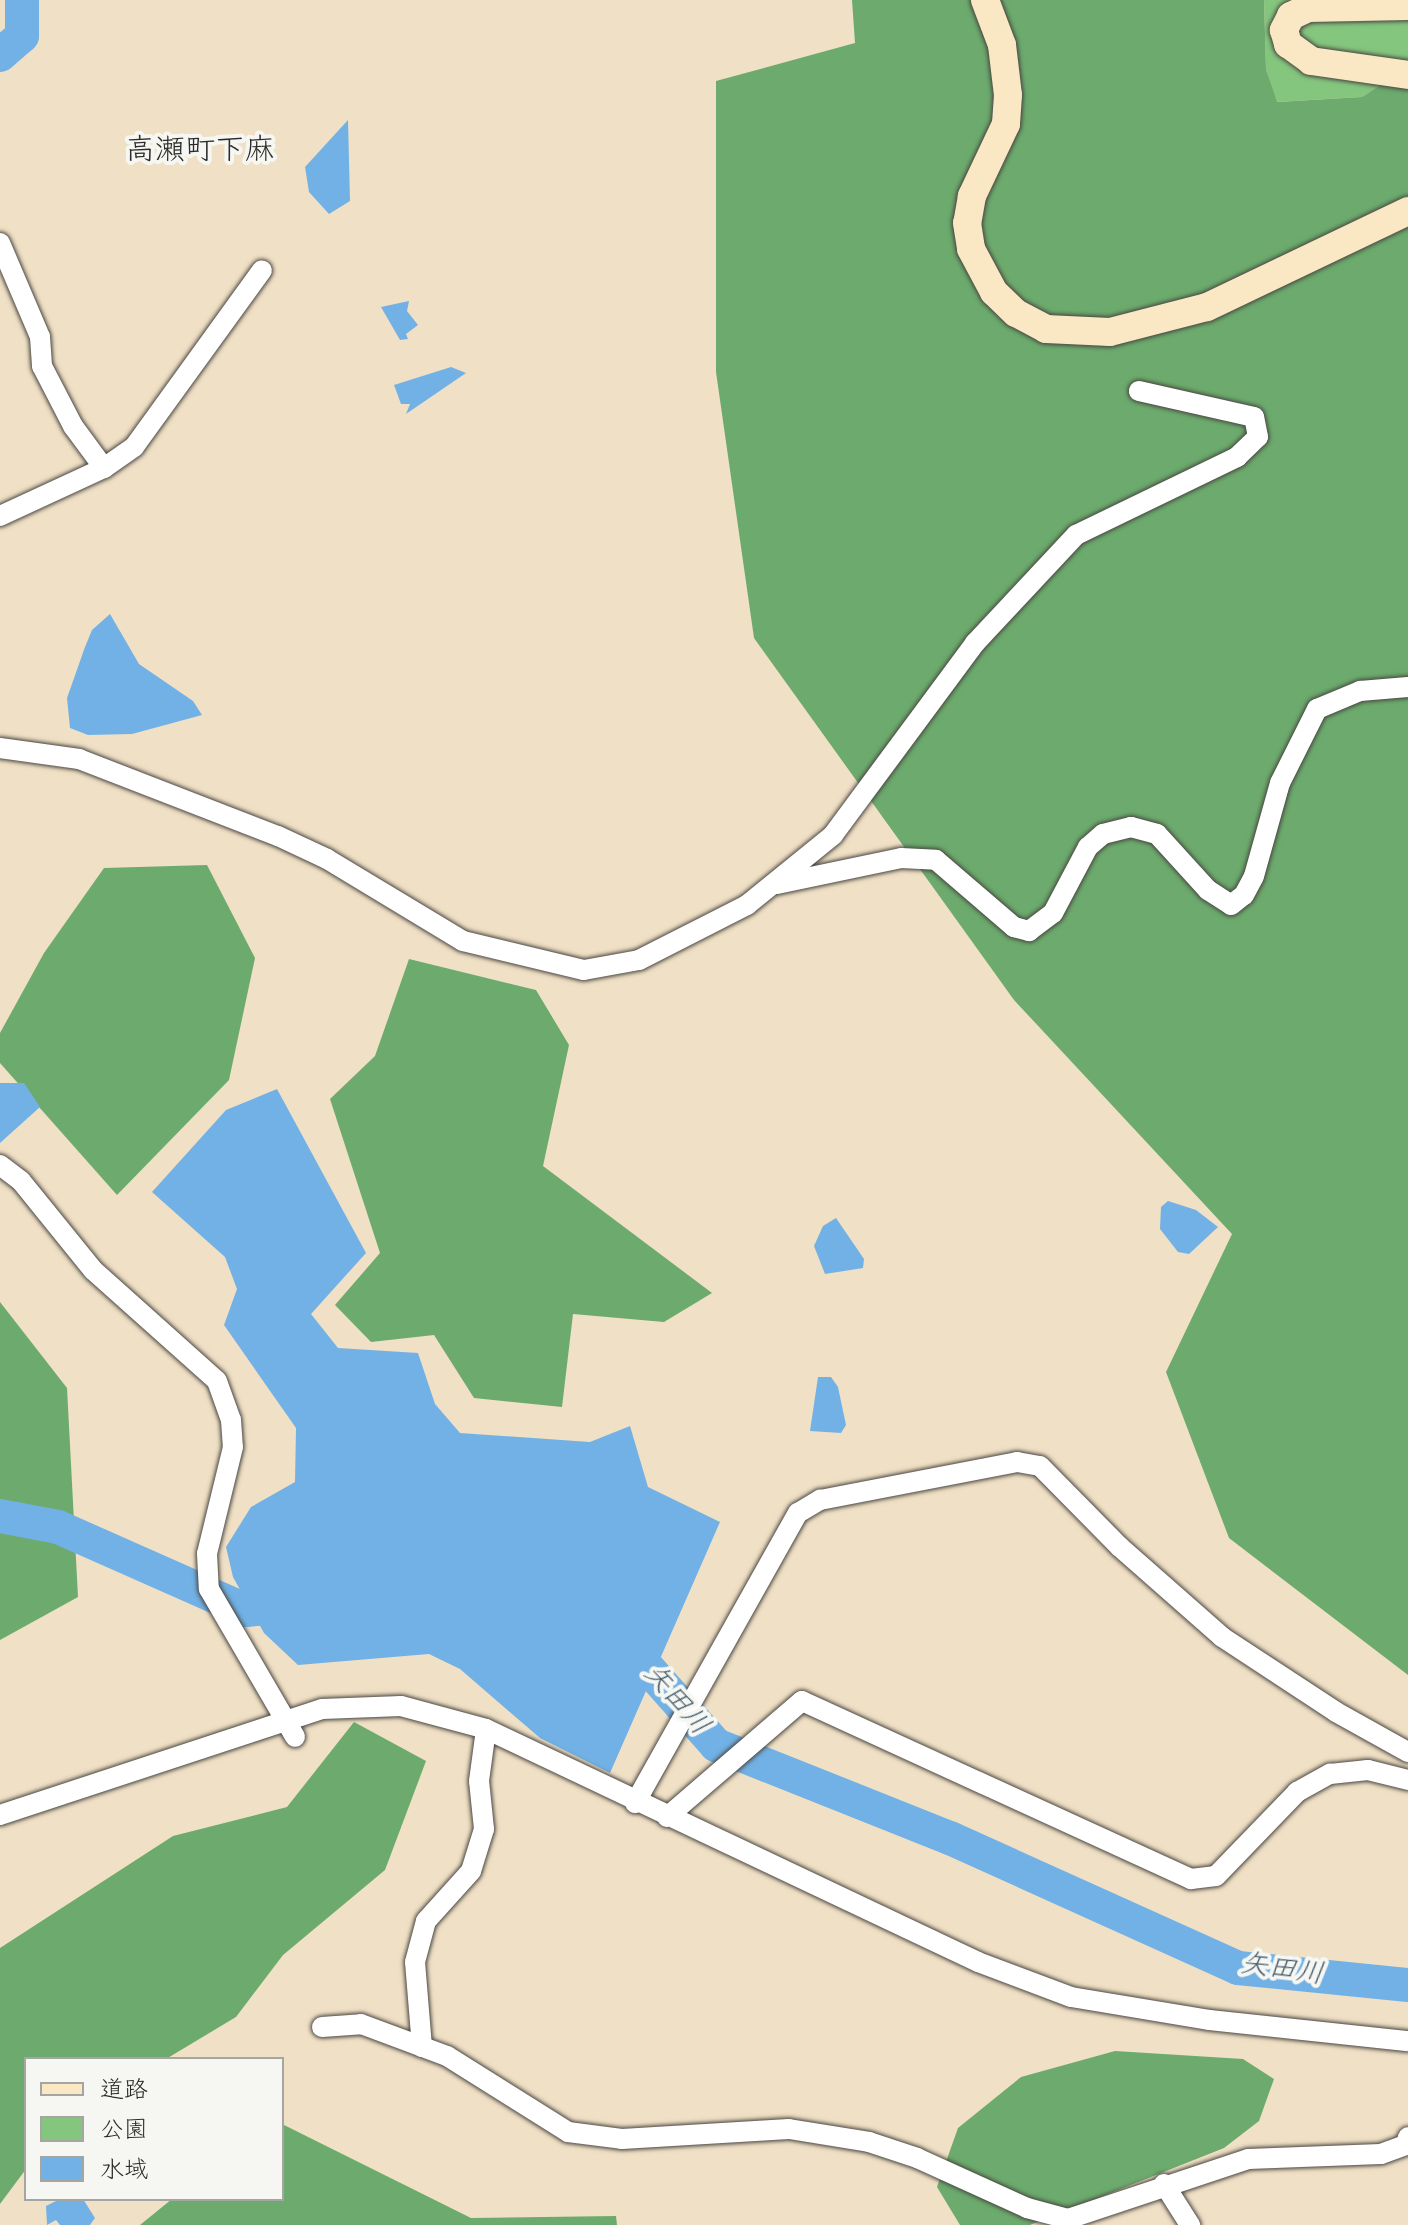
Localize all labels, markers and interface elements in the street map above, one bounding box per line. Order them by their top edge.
district label: 高瀬町下麻 [125,133,275,169]
water label: 矢田川 [636,1657,716,1743]
water label: 矢田川 [1238,1948,1326,1992]
legend [24,2057,284,2201]
text: 道路 [100,2071,148,2110]
text: 公園 [100,2111,148,2150]
text: 水域 [100,2151,148,2190]

